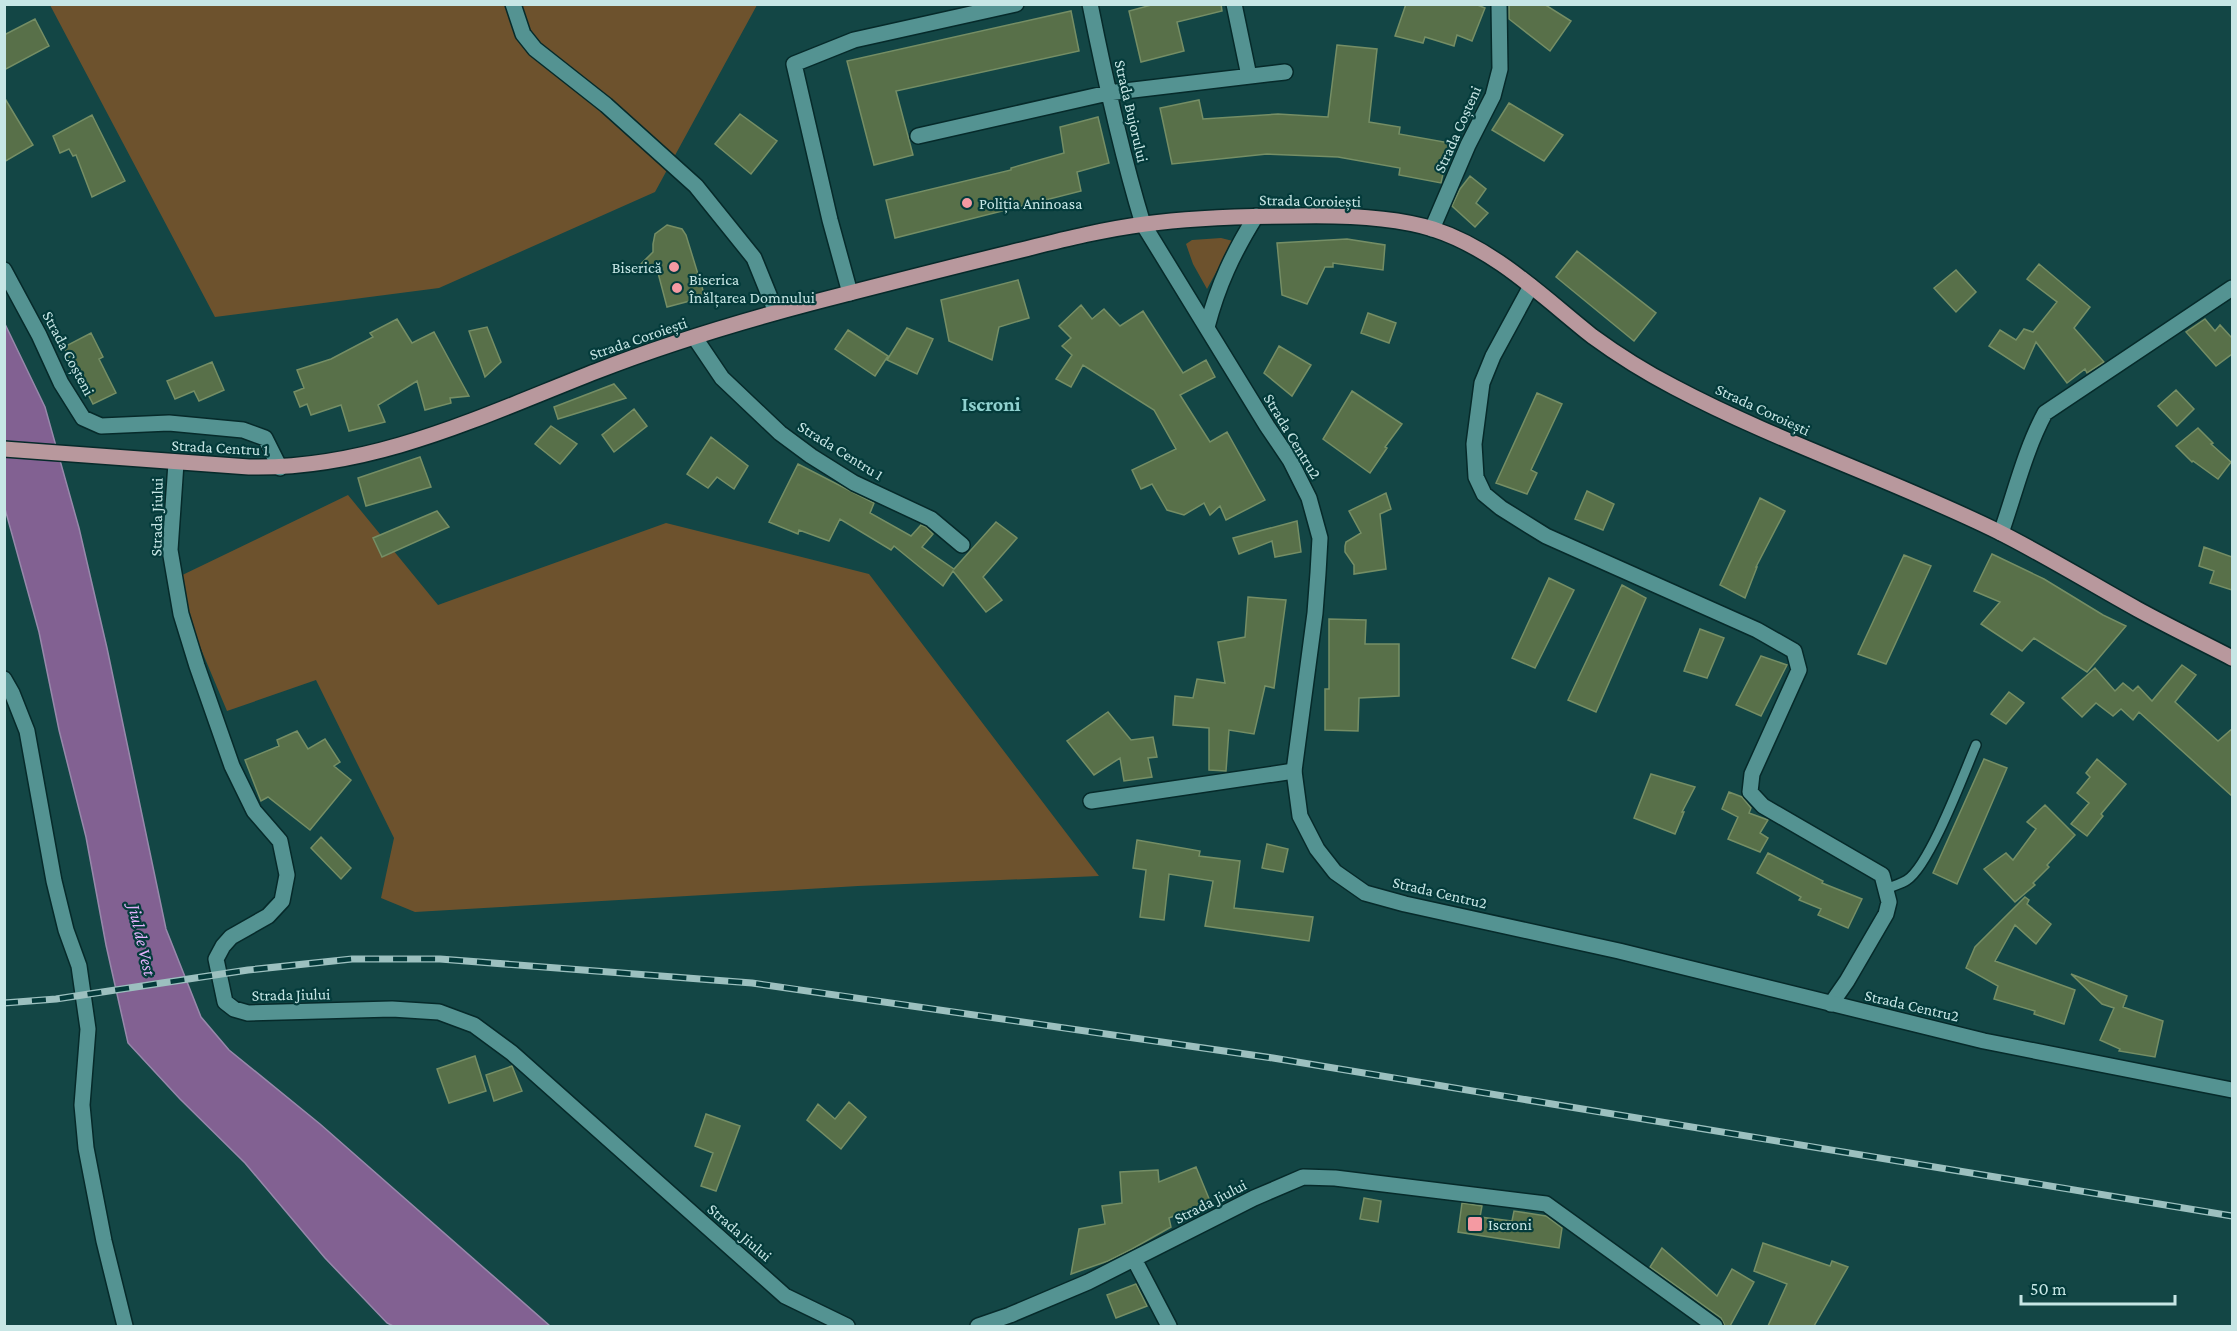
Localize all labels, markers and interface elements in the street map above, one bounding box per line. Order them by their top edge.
street label: Strada Bujorului [1110,58,1152,164]
street label: Strada Coșteni [1431,83,1486,176]
street label: Strada Coroiești [1259,191,1361,212]
place label: Poliția Aninoasa [979,195,1083,214]
marker: Poliția Aninoasa [960,196,974,210]
place label: Biserică [612,259,663,276]
marker: Biserică [667,260,681,274]
place label: Biserica Înălțarea Domnului [688,271,815,308]
marker: Biserica Înălțarea Domnului [670,281,684,295]
street label: Strada Coșteni [37,308,98,399]
street label: Strada Coroiești [587,314,690,365]
street label: Strada Coroiești [1712,380,1813,441]
street label: Strada Centru2 [1260,391,1325,482]
district label: Iscroni [961,393,1021,415]
street label: Strada Centru 1 [795,417,886,483]
street label: Strada Centru 1 [171,436,269,459]
street label: Strada Jiului [147,477,167,557]
street label: Strada Centru2 [1391,873,1489,912]
water label: Jiul de Vest [123,899,160,978]
street label: Strada Jiului [251,985,331,1005]
street label: Strada Centru2 [1863,986,1961,1025]
street label: Strada Jiului [1171,1176,1250,1228]
street label: Strada Jiului [704,1200,775,1265]
marker: Iscroni [1466,1215,1484,1233]
place label: Iscroni [1488,1216,1532,1233]
scale bar [2021,1268,2176,1306]
text: 50 m [2030,1279,2067,1299]

